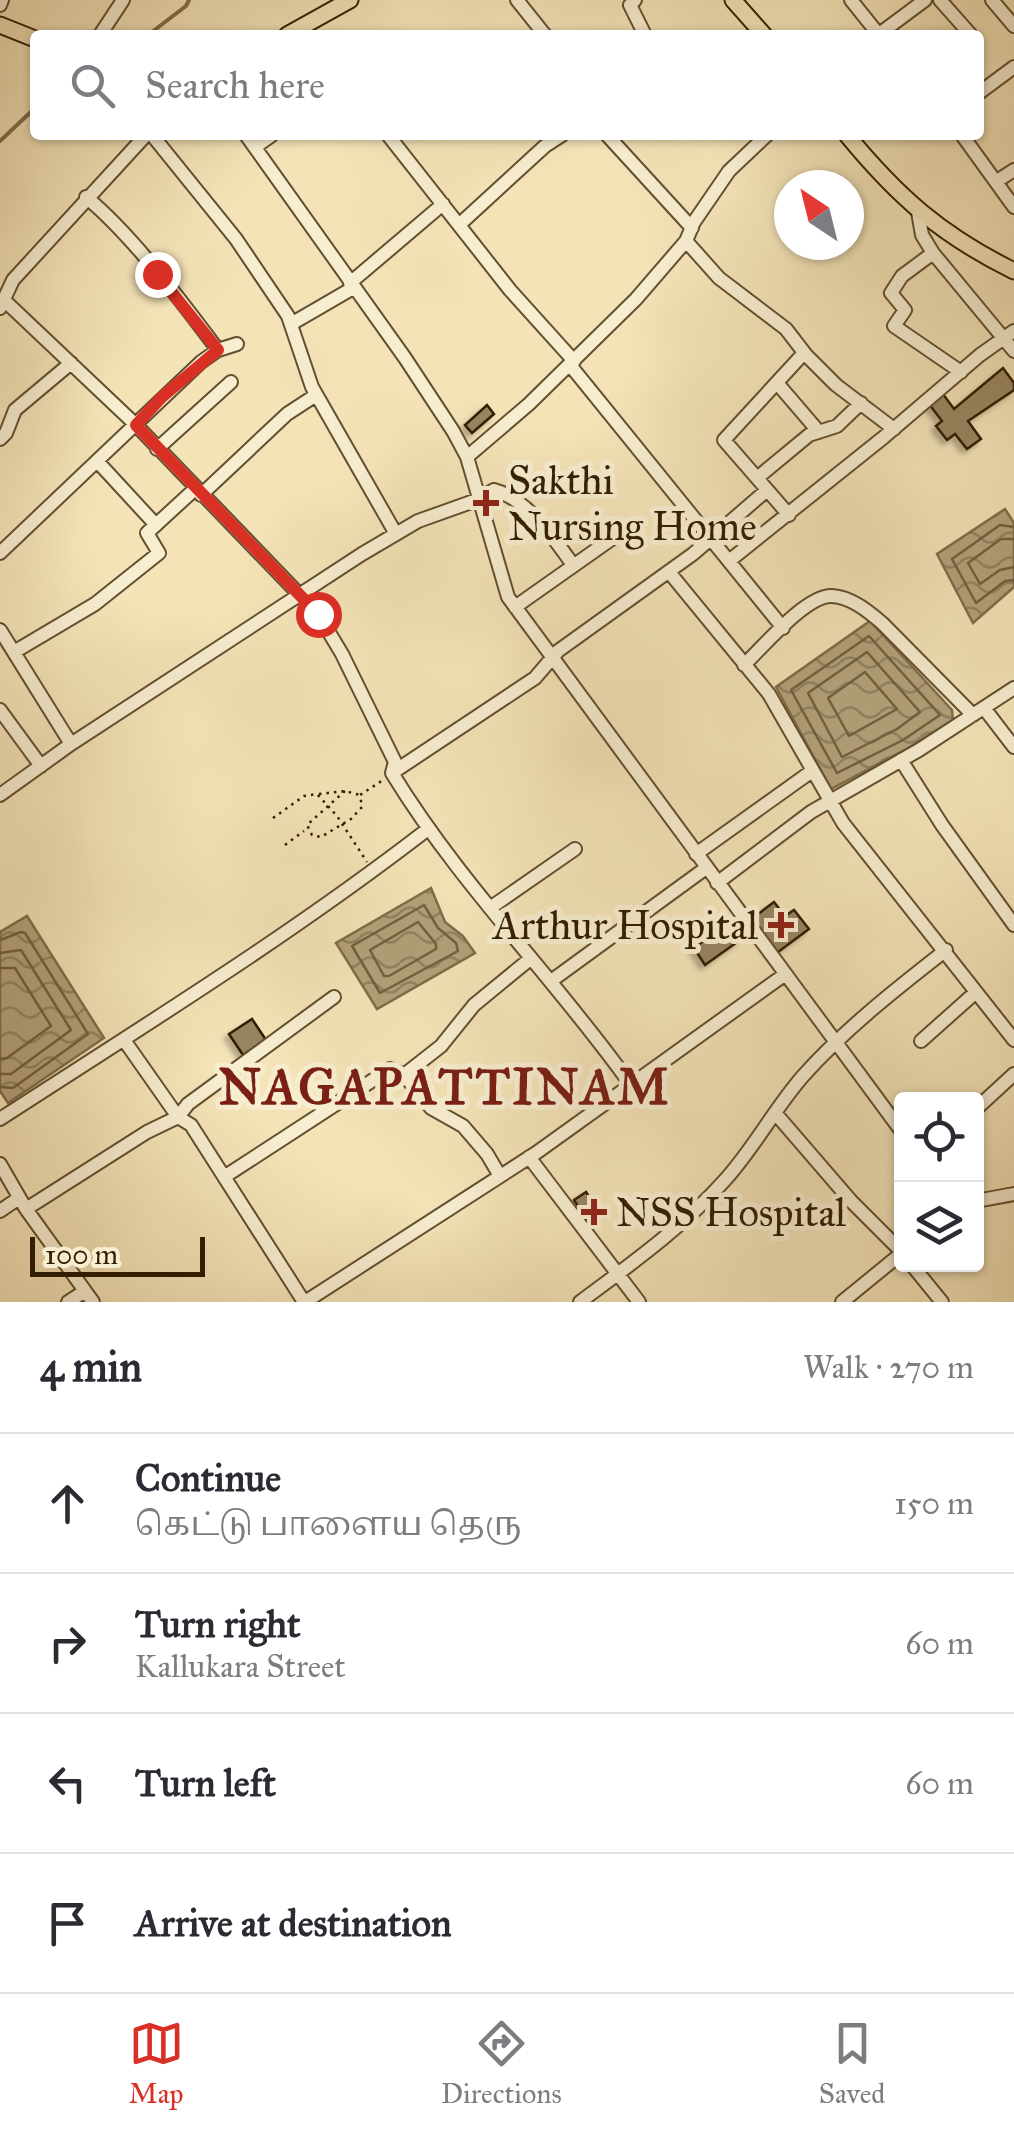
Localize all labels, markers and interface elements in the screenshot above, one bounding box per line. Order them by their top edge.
search box [30,30,984,140]
icon: search [65,58,120,113]
text: Search here [145,62,325,108]
north arrow [774,170,864,260]
route end [135,252,181,298]
place label: Sakthi Nursing Home [508,456,757,551]
marker: Sakthi Nursing Home [473,490,499,516]
route start [296,592,342,638]
place label: Arthur Hospital [491,901,758,950]
marker: Arthur Hospital [768,912,794,938]
district label: NAGAPATTINAM [219,1057,671,1118]
map controls [894,1092,984,1272]
button: locate [894,1092,984,1182]
button: layers [894,1182,984,1272]
place label: NSS Hospital [616,1188,846,1237]
marker: NSS Hospital [581,1199,607,1225]
scale bar [30,1232,205,1276]
text: 100 m [45,1237,118,1272]
text: 4 min [40,1341,142,1393]
text: Walk · 270 m [803,1348,974,1387]
text: Continue [135,1455,281,1501]
icon: ahead [40,1476,95,1531]
text: 150 m [894,1484,974,1523]
text: கெட்டு பாளைய தெரு [135,1505,522,1544]
text: Turn right [135,1601,301,1647]
icon: right [40,1616,95,1671]
text: 60 m [905,1624,974,1663]
text: Kallukara Street [135,1647,346,1686]
icon: left [40,1756,95,1811]
text: Turn left [135,1760,276,1806]
text: 60 m [905,1764,974,1803]
icon: arrive [40,1896,95,1951]
text: Arrive at destination [135,1900,452,1946]
tab: Map [129,2016,184,2111]
tab: Directions [441,2016,562,2111]
tab: Saved [819,2016,885,2111]

